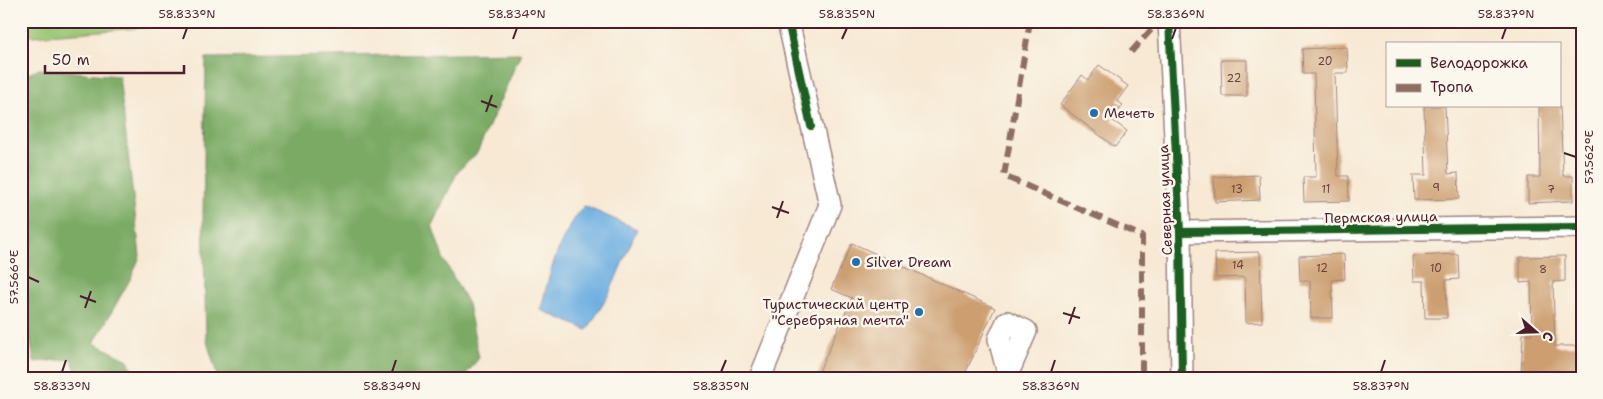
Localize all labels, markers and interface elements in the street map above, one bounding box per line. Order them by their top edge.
text: 58.833°N [158,6,216,22]
text: 58.834°N [488,6,546,22]
text: 58.835°N [819,6,875,22]
text: 58.836°N [1147,6,1205,22]
text: 58.837°N [1478,6,1534,22]
scale bar [45,42,184,74]
legend [1386,42,1560,108]
text: 50 m [52,50,90,70]
text: Велодорожка [1430,53,1529,73]
house number: 20 [1317,54,1333,69]
house number: 22 [1227,71,1241,86]
text: Тропа [1430,77,1474,97]
place label: Мечеть [1104,104,1155,122]
marker: Мечеть [1088,107,1100,119]
text: 57.562°E [1581,130,1597,184]
street label: Северная улица [1154,144,1176,256]
house number: 9 [1432,180,1440,195]
house number: 13 [1231,182,1243,197]
house number: 11 [1322,182,1330,197]
house number: 7 [1547,182,1555,197]
street label: Пермская улица [1324,207,1438,227]
text: 57.566°E [6,250,22,304]
place label: Silver Dream [866,253,951,271]
marker: Silver Dream [850,256,862,268]
house number: 14 [1232,258,1244,273]
house number: 12 [1316,261,1328,276]
house number: 10 [1430,261,1442,276]
house number: 8 [1539,262,1547,277]
place label: Туристический центр "Серебряная мечта" [762,295,909,329]
marker: Туристический центр "Серебряная мечта" [913,306,925,318]
north arrow [1510,306,1560,356]
text: С [1538,329,1558,344]
text: 58.833°N [33,378,91,394]
text: 58.834°N [363,378,421,394]
text: 58.835°N [693,378,749,394]
text: 58.836°N [1022,378,1080,394]
text: 58.837°N [1353,378,1409,394]

